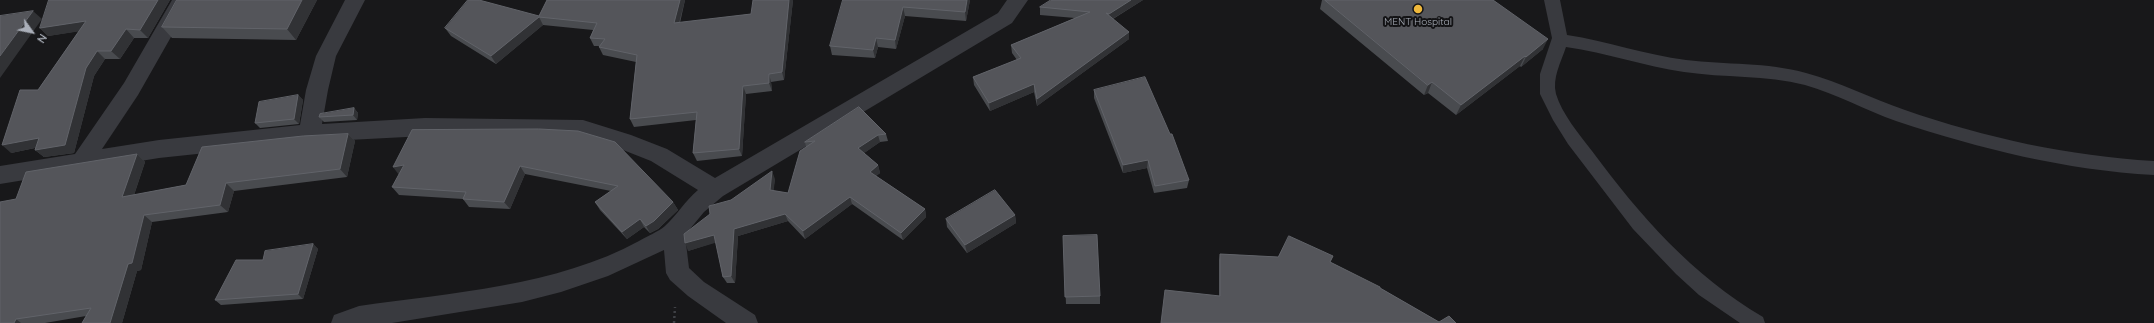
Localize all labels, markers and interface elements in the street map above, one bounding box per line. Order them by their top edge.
marker: MENT Hospital [1412,3,1424,15]
north arrow [12,12,52,52]
place label: MENT Hospital [1384,16,1452,28]
text: N [34,31,50,46]

